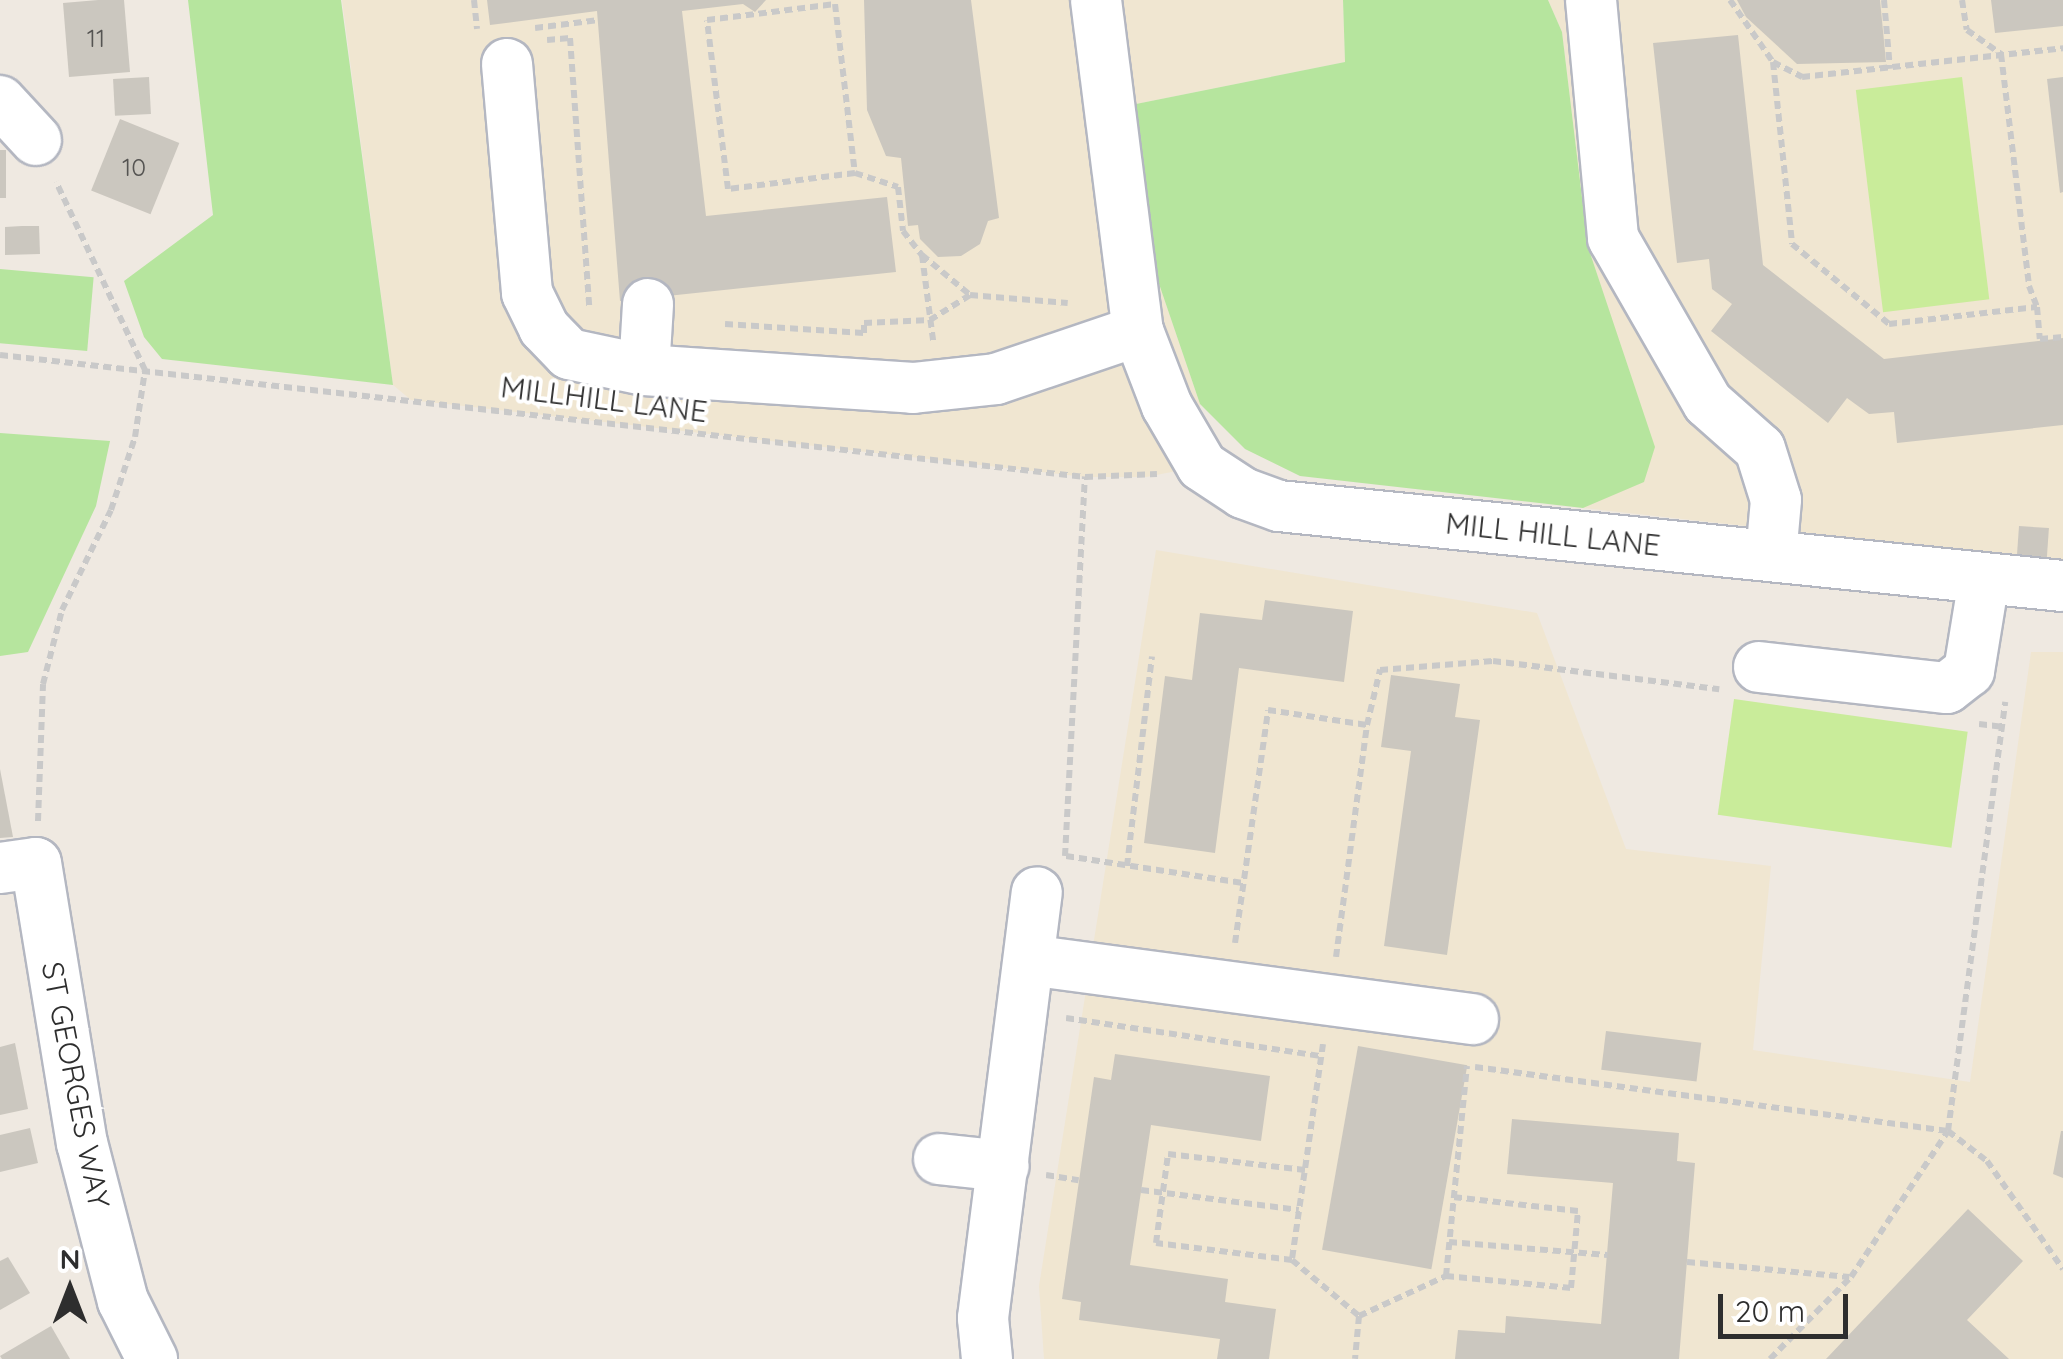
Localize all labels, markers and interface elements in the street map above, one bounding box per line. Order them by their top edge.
house number: 11 [87,23,105,53]
house number: 10 [122,152,146,182]
street label: MILLHILL LANE [499,368,709,430]
street label: MILL HILL LANE [1444,505,1662,563]
street label: ST GEORGES WAY [34,959,118,1211]
north arrow [20,1239,120,1339]
text: N [60,1241,80,1276]
scale bar [1723,1274,1853,1336]
text: 20 m [1735,1292,1805,1330]

